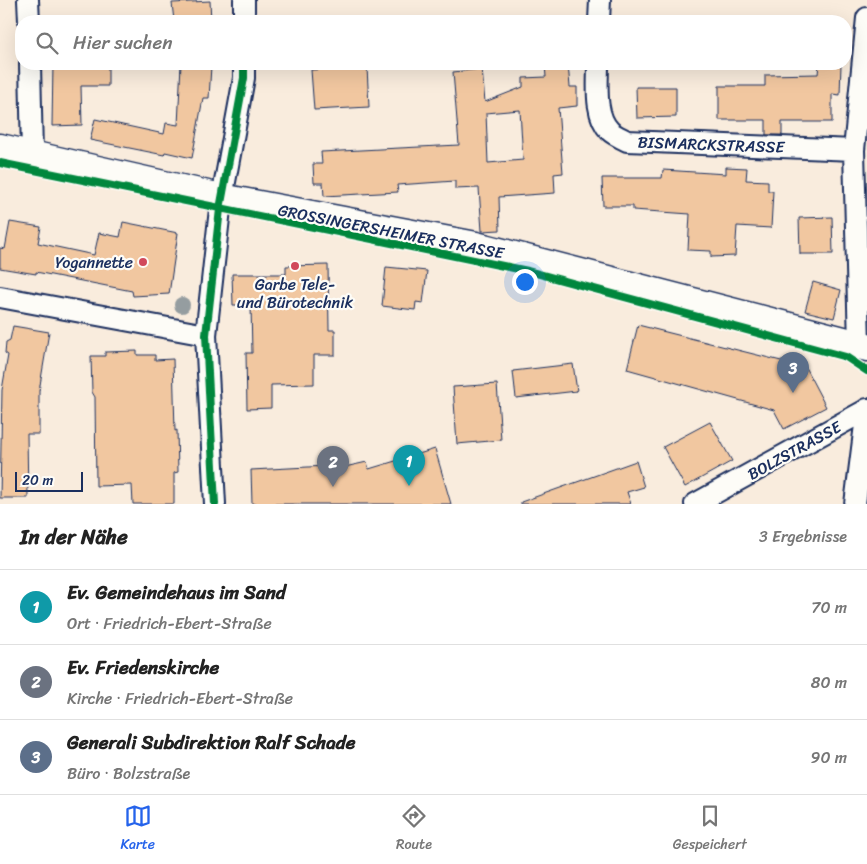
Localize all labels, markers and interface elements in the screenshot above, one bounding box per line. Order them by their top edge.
search box [15,15,852,70]
text: Hier suchen [73,26,173,59]
icon: search [33,29,61,57]
street label: BISMARCKSTRASSE [637,127,786,162]
street label: GROSSINGERSHEIMER STRASSE [275,195,507,268]
place label: Yogannette [55,248,133,277]
marker: Yogannette [137,256,149,268]
marker: Garbe Tele- und Bürotechnik [289,260,301,272]
your location [512,269,538,295]
place label: Garbe Tele- und Bürotechnik [237,270,354,317]
pin: 3 [777,352,809,393]
street label: BOLZSTRASSE [742,412,848,488]
pin: 1 [393,445,425,486]
pin: 2 [317,446,349,487]
text: 20 m [22,468,53,493]
scale bar [15,469,82,492]
text: In der Nähe [20,518,128,556]
text: 3 Ergebnisse [759,522,847,551]
text: Ev. Gemeindehaus im Sand [67,576,286,609]
text: 1 [33,593,39,622]
text: 70 m [811,593,847,622]
text: Ort · Friedrich-Ebert-Straße [67,609,272,638]
text: Ev. Friedenskirche [67,651,219,684]
text: 2 [31,668,41,697]
text: 80 m [811,668,847,697]
text: Kirche · Friedrich-Ebert-Straße [67,684,293,713]
text: Generali Subdirektion Ralf Schade [67,726,356,759]
text: 3 [32,743,40,772]
text: 90 m [811,743,847,772]
text: Büro · Bolzstraße [67,759,190,788]
tab: Karte [120,802,155,857]
tab: Route [396,802,432,857]
tab: Gespeichert [673,802,747,857]

